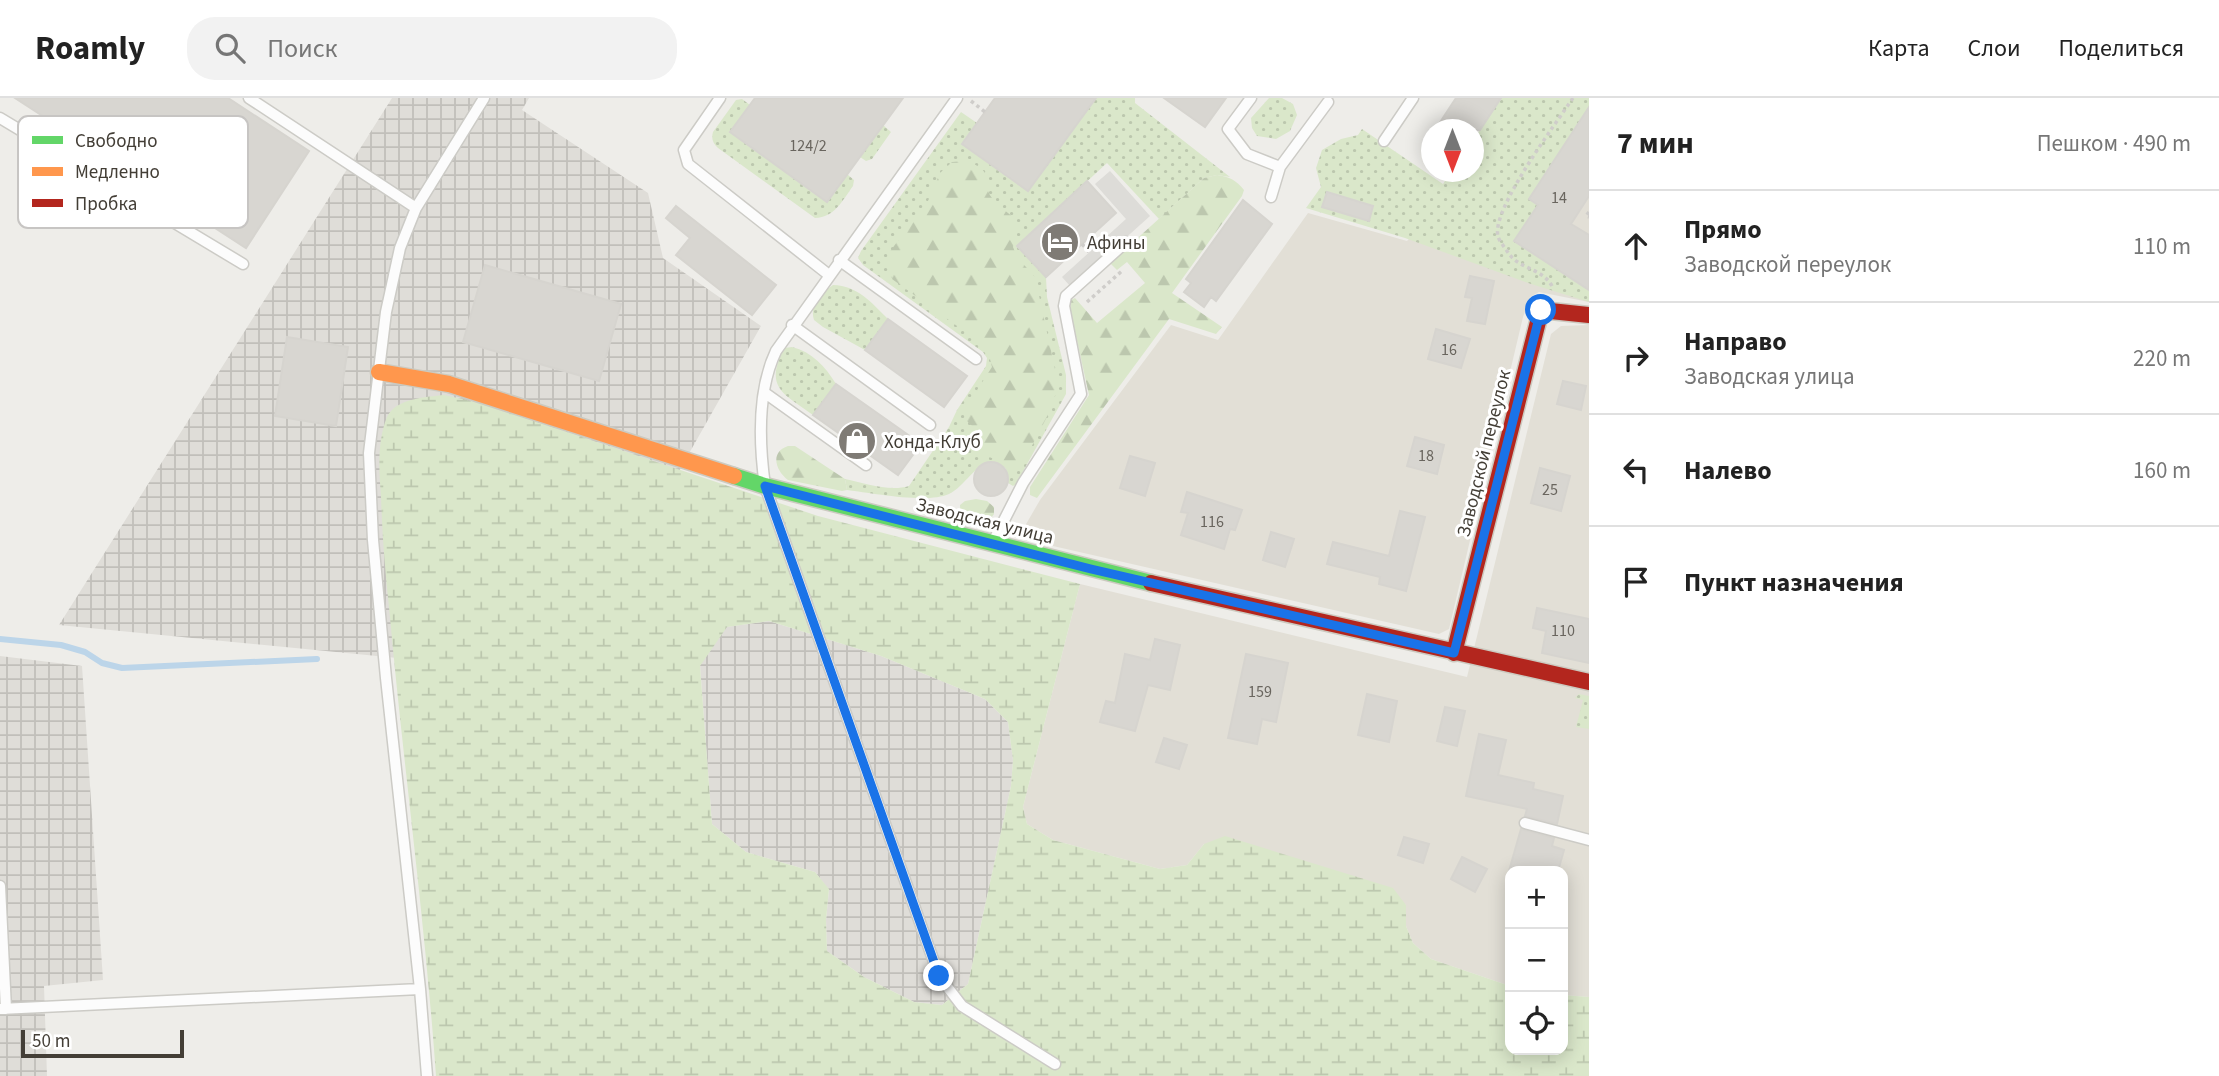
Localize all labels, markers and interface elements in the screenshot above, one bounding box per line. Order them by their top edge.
search box [187,17,677,80]
text: Roamly [35,25,145,72]
icon: search [211,29,249,67]
text: Поиск [267,30,337,67]
text: Карта [1868,31,1930,66]
text: Слои [1968,31,2021,66]
text: Поделиться [2059,31,2184,66]
legend [18,116,248,228]
north arrow [1421,119,1484,182]
text: 7 мин [1617,122,1694,165]
text: Пешком · 490 m [2037,127,2191,160]
text: Свободно [75,128,158,155]
house number: 124/2 [789,135,827,157]
text: Медленно [75,159,160,186]
house number: 14 [1551,187,1567,209]
text: Пробка [75,191,137,218]
text: Прямо [1684,211,1762,248]
hotel icon: Афины [1039,221,1081,263]
icon: ahead [1617,227,1655,265]
place label: Афины [1087,230,1146,257]
text: 110 m [2133,230,2191,263]
text: Заводской переулок [1684,248,1891,281]
route start [1525,294,1556,325]
text: Направо [1684,323,1787,360]
house number: 16 [1441,339,1457,361]
icon: right [1617,339,1655,377]
text: 220 m [2133,342,2191,375]
text: Заводская улица [1684,360,1855,393]
street label: Заводской переулок [1451,366,1518,540]
shop icon: Хонда-Клуб [836,420,878,462]
place label: Хонда-Клуб [884,429,981,456]
house number: 18 [1418,445,1434,467]
icon: left [1617,451,1655,489]
text: Налево [1684,452,1772,489]
text: 160 m [2133,454,2191,487]
house number: 25 [1542,479,1558,501]
street label: Заводская улица [913,491,1056,552]
house number: 116 [1200,511,1224,533]
icon: arrive [1617,563,1655,601]
text: Пункт назначения [1684,564,1904,601]
house number: 110 [1551,620,1575,642]
house number: 159 [1248,681,1272,703]
map controls [1505,866,1568,1055]
button: + [1505,866,1568,929]
button: − [1505,929,1568,992]
route end [923,960,954,991]
button: locate [1505,992,1568,1055]
scale bar [21,1027,184,1059]
text: 50 m [32,1028,70,1055]

